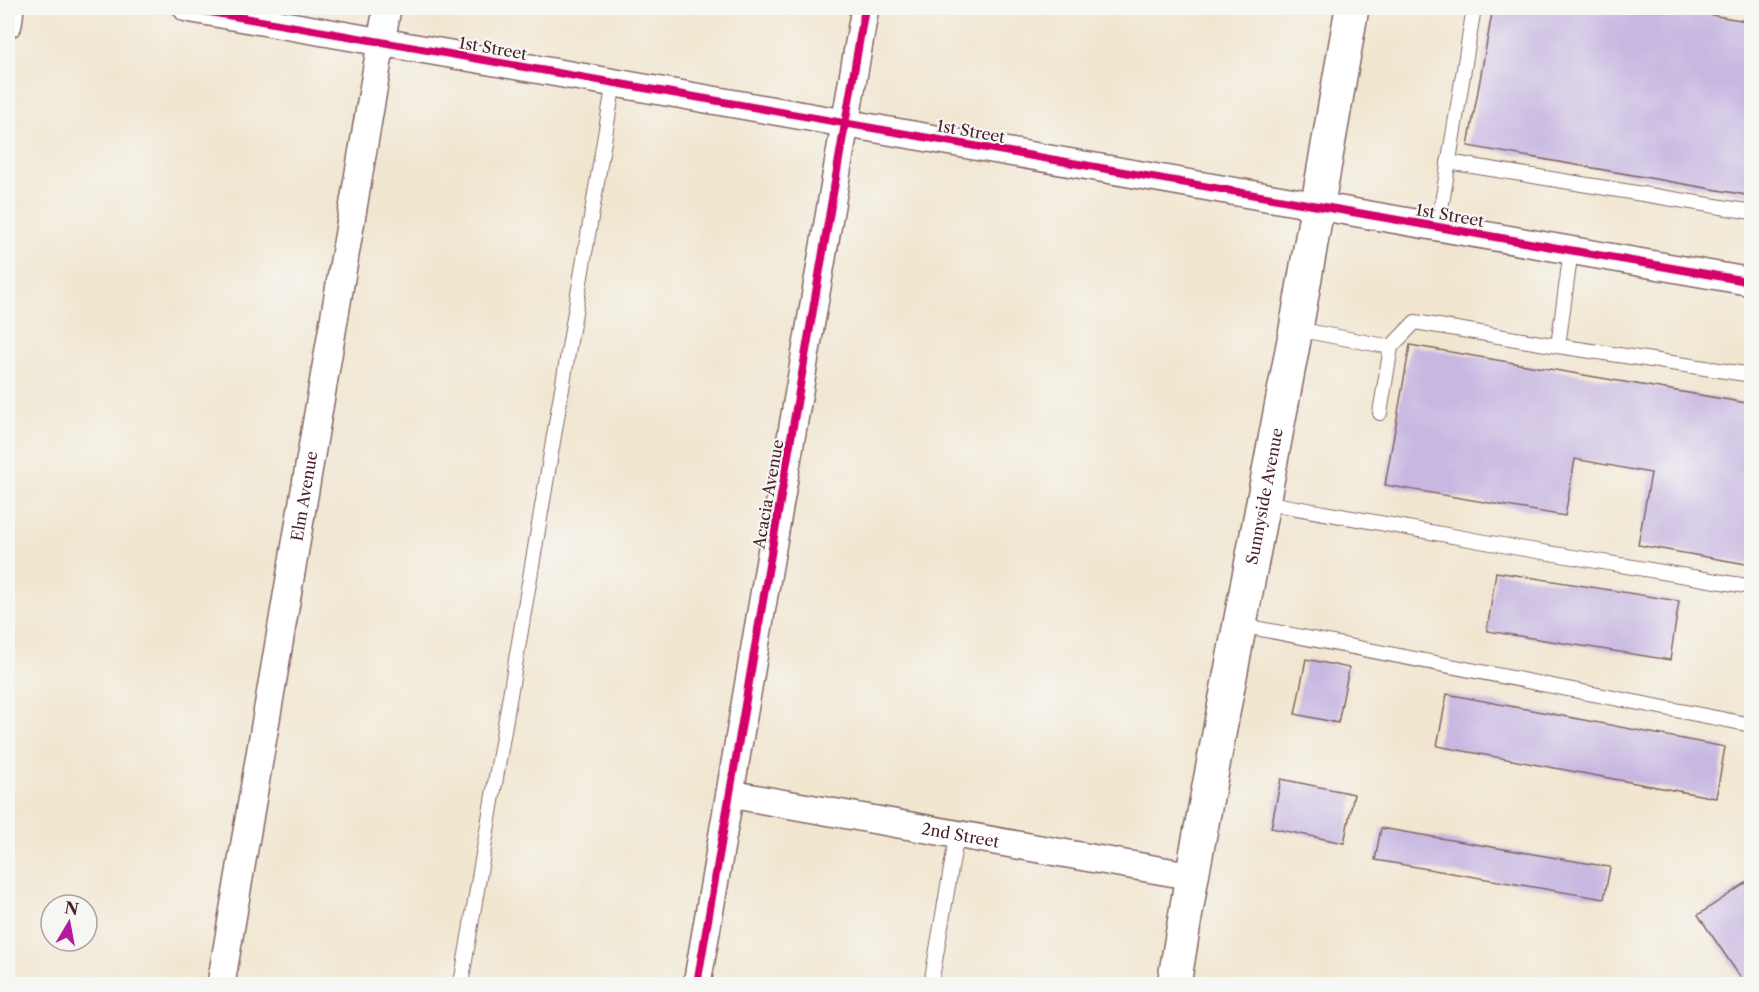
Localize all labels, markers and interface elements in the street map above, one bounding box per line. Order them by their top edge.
street label: 1st Street [457,32,529,64]
street label: 1st Street [935,115,1007,147]
street label: 1st Street [1414,199,1486,231]
street label: Sunnyside Avenue [1241,426,1287,566]
street label: Acacia Avenue [748,438,787,551]
street label: Elm Avenue [286,449,322,543]
street label: 2nd Street [920,818,1001,852]
north arrow [39,893,99,953]
text: N [63,897,80,919]

